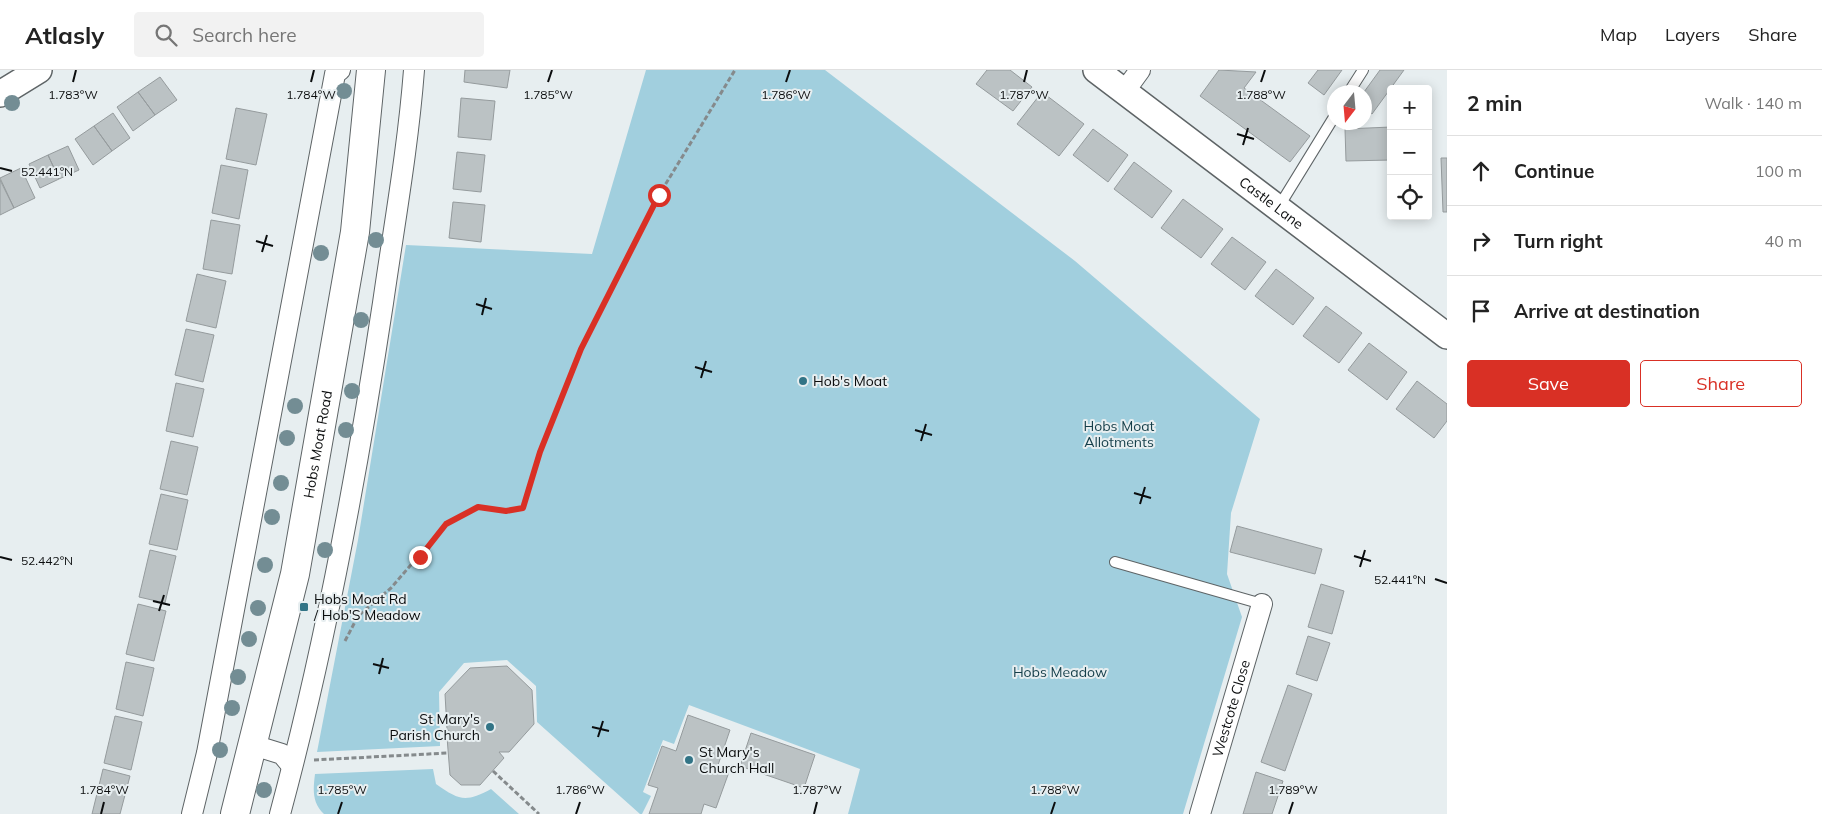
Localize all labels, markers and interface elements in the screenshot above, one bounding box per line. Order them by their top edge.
search box [134,12,484,57]
text: Atlasly [25,20,104,50]
icon: search [152,21,180,49]
text: Search here [192,23,297,47]
text: Map [1600,23,1637,46]
text: Layers [1665,23,1720,46]
text: Share [1748,23,1797,46]
north arrow [1327,85,1372,130]
map controls [1387,85,1432,220]
button: + [1387,85,1432,130]
text: 1.783°W [48,87,98,102]
text: 1.784°W [286,87,336,102]
text: 1.785°W [523,87,573,102]
text: 1.786°W [761,87,811,102]
text: 1.787°W [999,87,1049,102]
text: 1.788°W [1236,87,1286,102]
text: 2 min [1467,90,1522,116]
text: Walk · 140 m [1704,93,1802,113]
button: − [1387,130,1432,175]
icon: ahead [1467,157,1495,185]
text: Continue [1514,159,1594,183]
text: 100 m [1755,161,1802,181]
text: 52.441°N [21,164,73,179]
street label: Castle Lane [1236,173,1307,233]
button: locate [1387,175,1432,220]
route start [648,184,671,207]
icon: right [1467,227,1495,255]
text: Turn right [1514,229,1603,253]
text: 40 m [1765,231,1802,251]
icon: arrive [1467,297,1495,325]
text: Arrive at destination [1514,299,1700,323]
button: Save [1467,360,1630,407]
button: Share [1640,360,1802,407]
place label: Hob's Moat [813,372,887,390]
marker: Hob's Moat [797,375,809,387]
street label: Hobs Moat Road [299,389,336,500]
park label: Hobs Moat Allotments [1083,417,1155,451]
route end [409,546,432,569]
text: 52.442°N [21,553,73,568]
text: 52.441°N [1374,572,1426,587]
place label: Hobs Moat Rd / Hob'S Meadow [313,590,421,624]
marker: Hobs Moat Rd / Hob'S Meadow [298,601,310,613]
street label: Westcote Close [1208,658,1254,759]
park label: Hobs Meadow [1013,663,1107,681]
place label: St Mary's Parish Church [390,710,480,744]
marker: St Mary's Parish Church [484,721,496,733]
place label: St Mary's Church Hall [699,743,774,777]
marker: St Mary's Church Hall [683,754,695,766]
text: 1.784°W [79,782,129,797]
text: 1.785°W [317,782,367,797]
text: 1.786°W [555,782,605,797]
text: 1.787°W [792,782,842,797]
text: 1.788°W [1030,782,1080,797]
text: 1.789°W [1268,782,1318,797]

